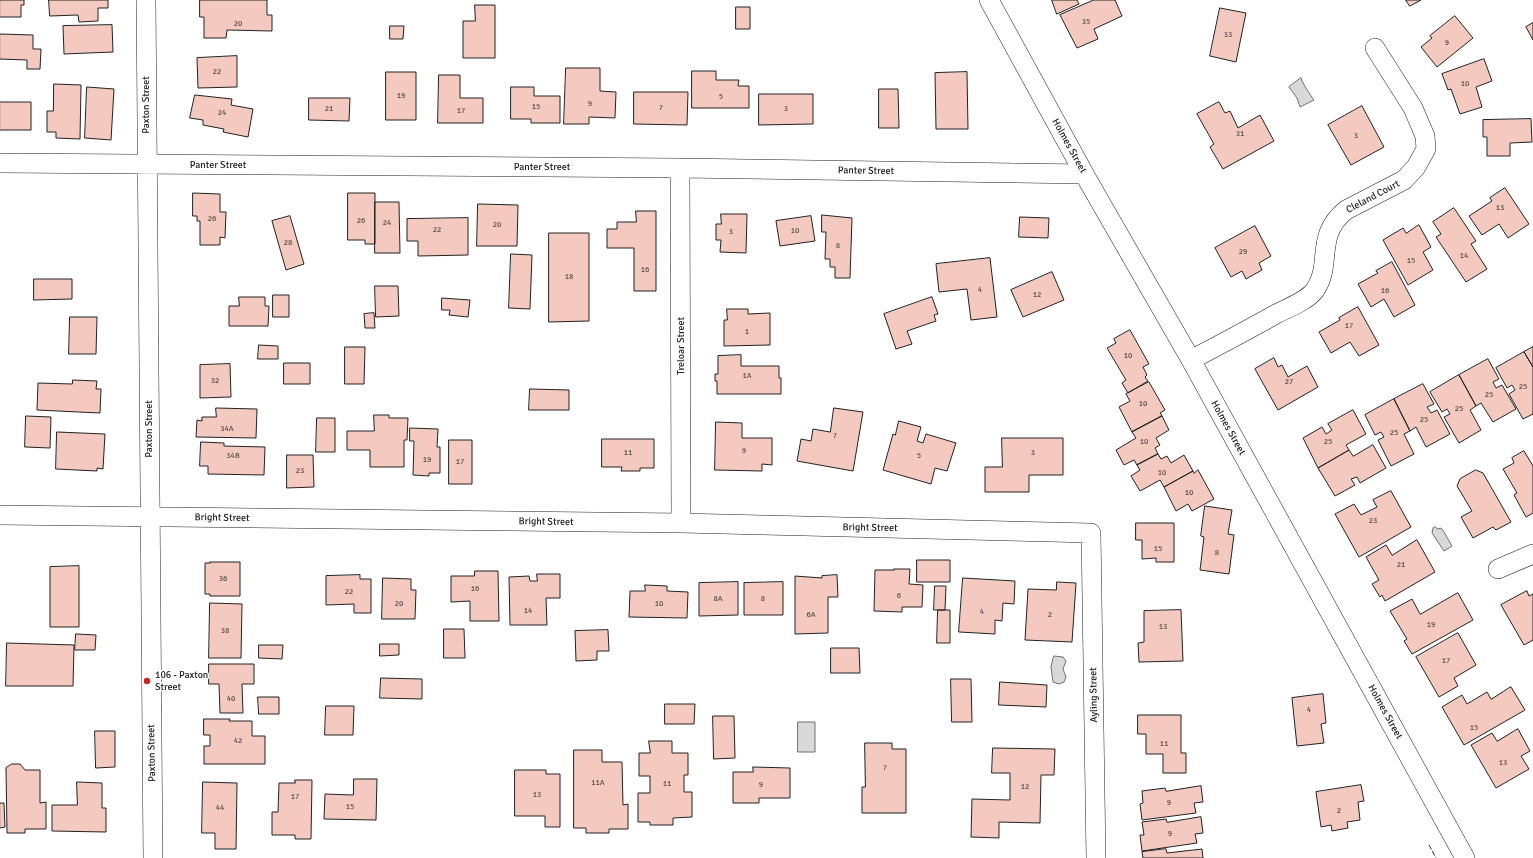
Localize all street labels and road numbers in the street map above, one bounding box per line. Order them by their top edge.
street label: Paxton Street [140,76,152,134]
street label: Holmes Street [1049,117,1089,175]
street label: Panter Street [190,159,246,171]
street label: Panter Street [514,161,570,173]
street label: Panter Street [838,165,894,177]
street label: Cleland Court [1344,178,1402,216]
street label: Treloar Street [675,317,687,375]
street label: Holmes Street [1208,399,1248,457]
street label: Paxton Street [143,400,155,458]
street label: Bright Street [194,512,250,524]
street label: Bright Street [518,516,574,528]
street label: Bright Street [842,522,898,534]
street label: Ayling Street [1088,667,1100,723]
street label: Holmes Street [1365,683,1405,741]
street label: Paxton Street [145,724,159,782]

